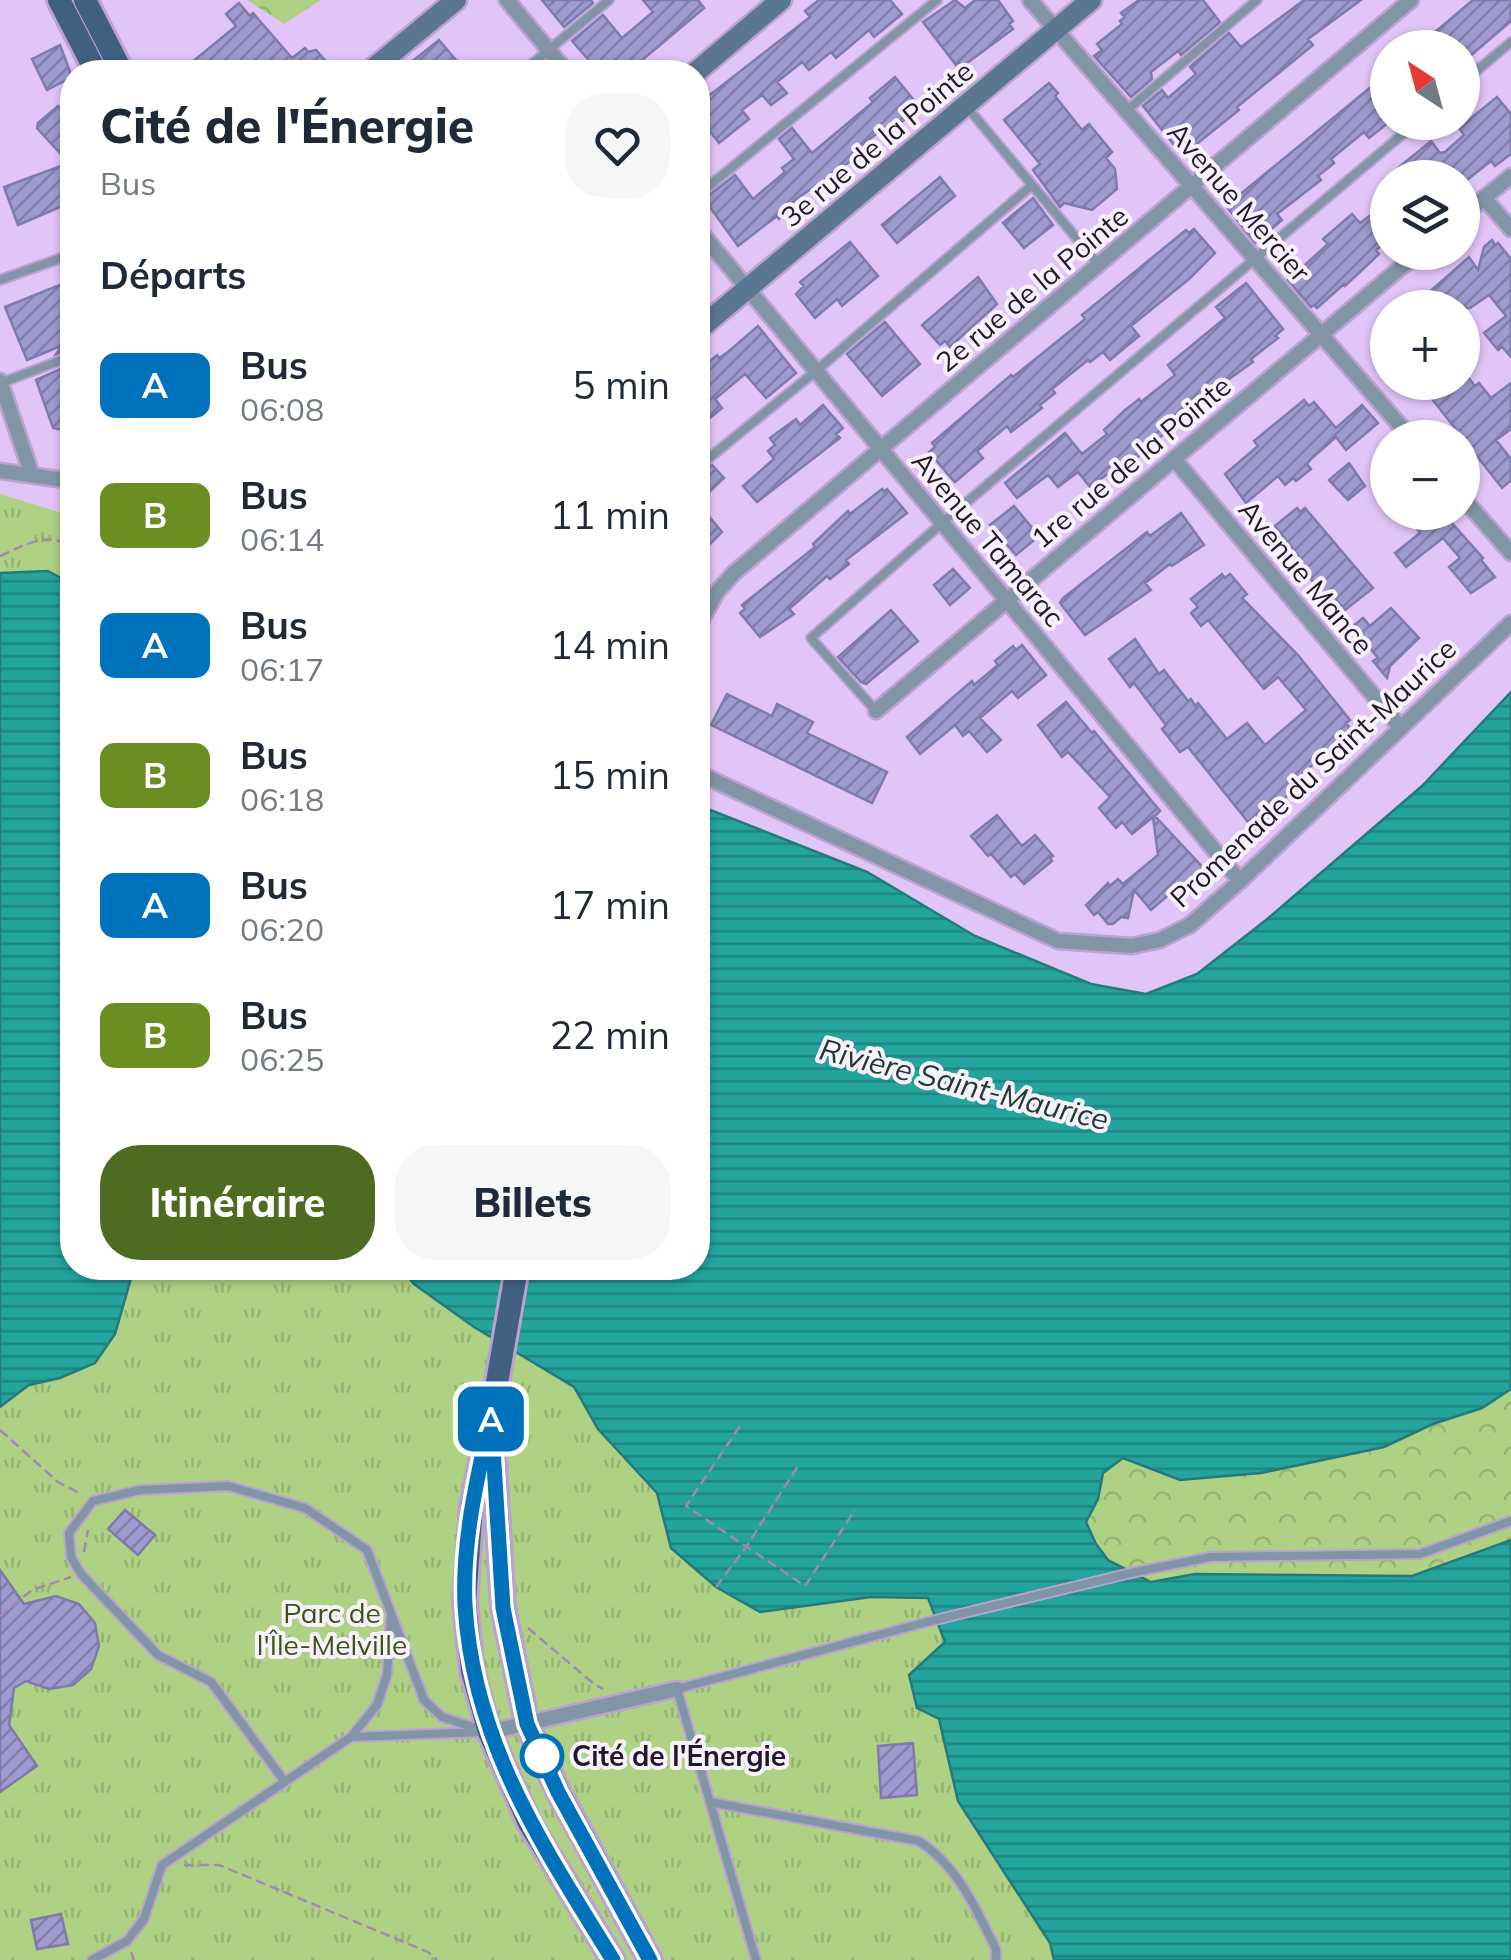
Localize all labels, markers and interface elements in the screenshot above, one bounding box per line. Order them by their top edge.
north arrow [1370,30,1480,140]
map controls [1370,30,1480,530]
street label: 3e rue de la Pointe [774,53,980,234]
button: heart [565,93,670,198]
text: Cité de l'Énergie [100,95,474,155]
street label: Avenue Mercier [1161,115,1319,289]
button: layers [1370,160,1480,270]
text: Bus [100,163,156,203]
street label: 2e rue de la Pointe [929,198,1135,379]
text: Départs [100,251,246,299]
button: + [1370,290,1480,400]
text: Bus [240,341,308,389]
text: 5 min [573,361,670,409]
text: A [142,363,168,407]
street label: 1re rue de la Pointe [1024,368,1238,555]
text: 06:08 [240,389,324,429]
button: − [1370,420,1480,530]
street label: Avenue Tamarac [905,444,1072,634]
text: Bus [240,471,308,519]
text: 11 min [550,491,670,539]
street label: Avenue Mance [1232,492,1381,661]
text: B [143,493,167,537]
text: 06:14 [240,519,324,559]
text: Bus [240,601,308,649]
text: 14 min [550,621,670,669]
text: A [142,623,168,667]
street label: Promenade du Saint-Maurice [1163,631,1463,914]
text: 06:17 [240,649,324,689]
text: Bus [240,731,308,779]
text: 15 min [550,751,670,799]
text: B [143,753,167,797]
text: 06:18 [240,779,324,819]
text: Bus [240,861,308,909]
text: 17 min [550,881,670,929]
text: A [142,883,168,927]
text: 06:20 [240,909,324,949]
text: Bus [240,991,308,1039]
text: 22 min [550,1011,670,1059]
text: B [143,1013,167,1057]
water label: Rivière Saint-Maurice [816,1030,1113,1138]
text: 06:25 [240,1039,324,1079]
button: Itinéraire [100,1145,375,1260]
button: Billets [395,1145,670,1260]
line badge: A [458,1386,524,1452]
text: A [478,1397,504,1441]
park label: Parc de l'Île-Melville [257,1595,407,1662]
marker: Cité de l'Énergie [521,1735,563,1777]
place label: Cité de l'Énergie [572,1738,786,1773]

